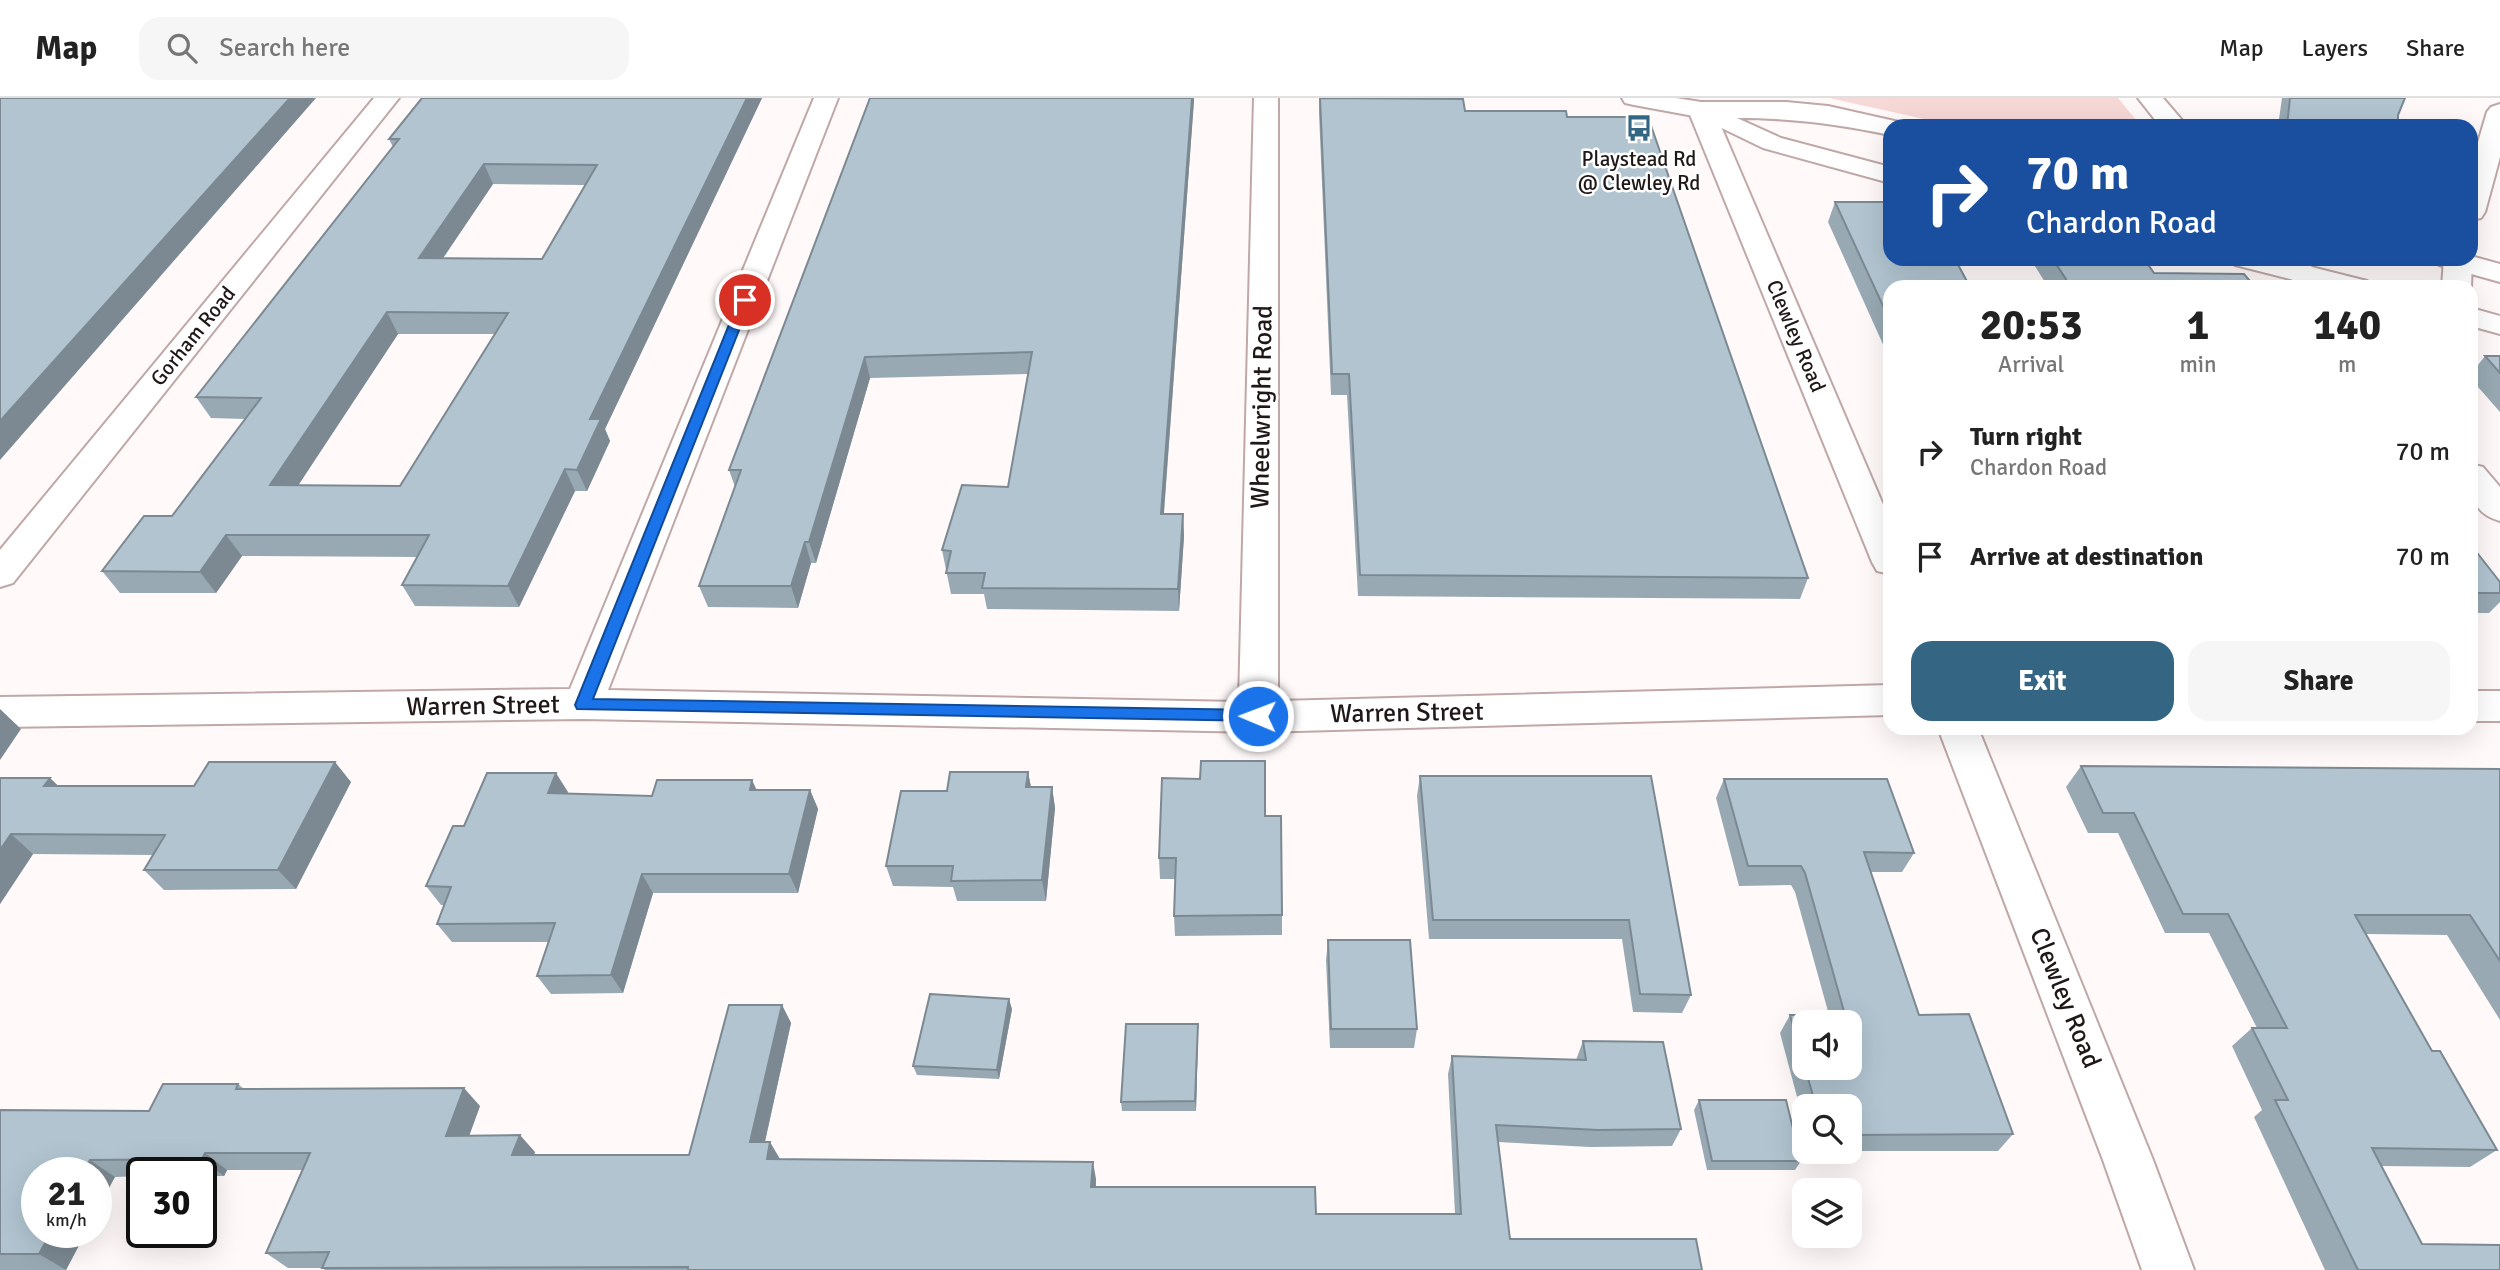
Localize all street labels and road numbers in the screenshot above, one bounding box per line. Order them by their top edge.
street label: Clewley Road [1761,276,1831,396]
street label: Gorham Road [145,281,241,391]
street label: Wheelwright Road [1244,305,1280,509]
street label: Warren Street [406,689,560,723]
street label: Warren Street [1330,696,1484,730]
street label: Clewley Road [2022,923,2108,1073]

